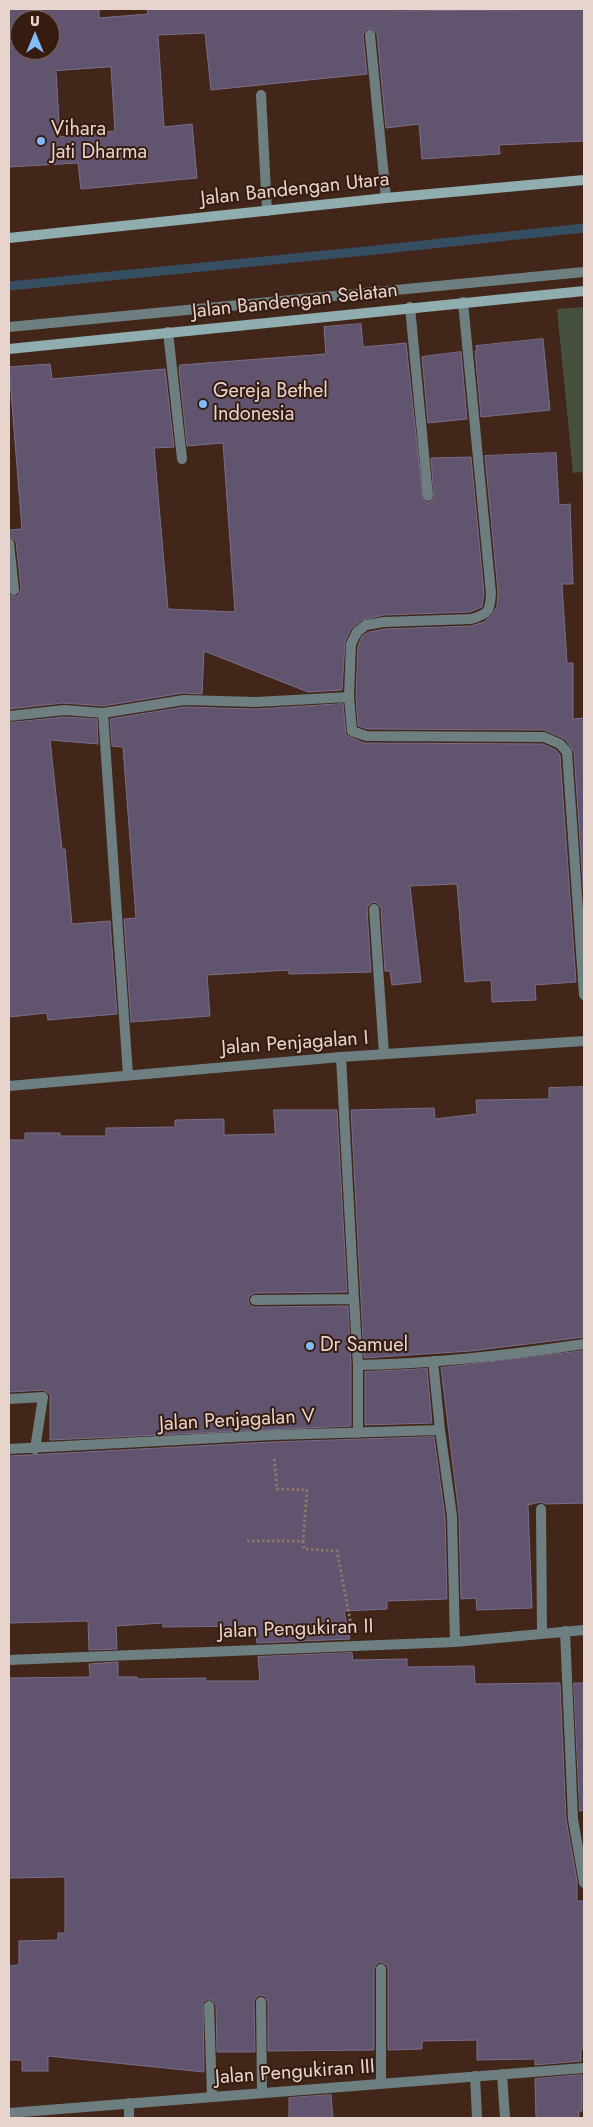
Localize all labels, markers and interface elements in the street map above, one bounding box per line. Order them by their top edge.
north arrow [10,10,60,60]
text: U [30,11,40,31]
place label: Vihara Jati Dharma [51,118,147,165]
marker: Vihara Jati Dharma [35,135,47,147]
street label: Jalan Bandengan Utara [199,168,391,212]
street label: Jalan Bandengan Selatan [191,279,399,325]
place label: Gereja Bethel Indonesia [213,380,328,427]
marker: Gereja Bethel Indonesia [197,398,209,410]
street label: Jalan Penjagalan I [221,1027,369,1061]
place label: Dr Samuel [320,1334,408,1358]
marker: Dr Samuel [304,1340,316,1352]
street label: Jalan Penjagalan V [159,1405,315,1437]
street label: Jalan Pengukiran II [218,1615,374,1645]
street label: Jalan Pengukiran III [214,2055,376,2091]

